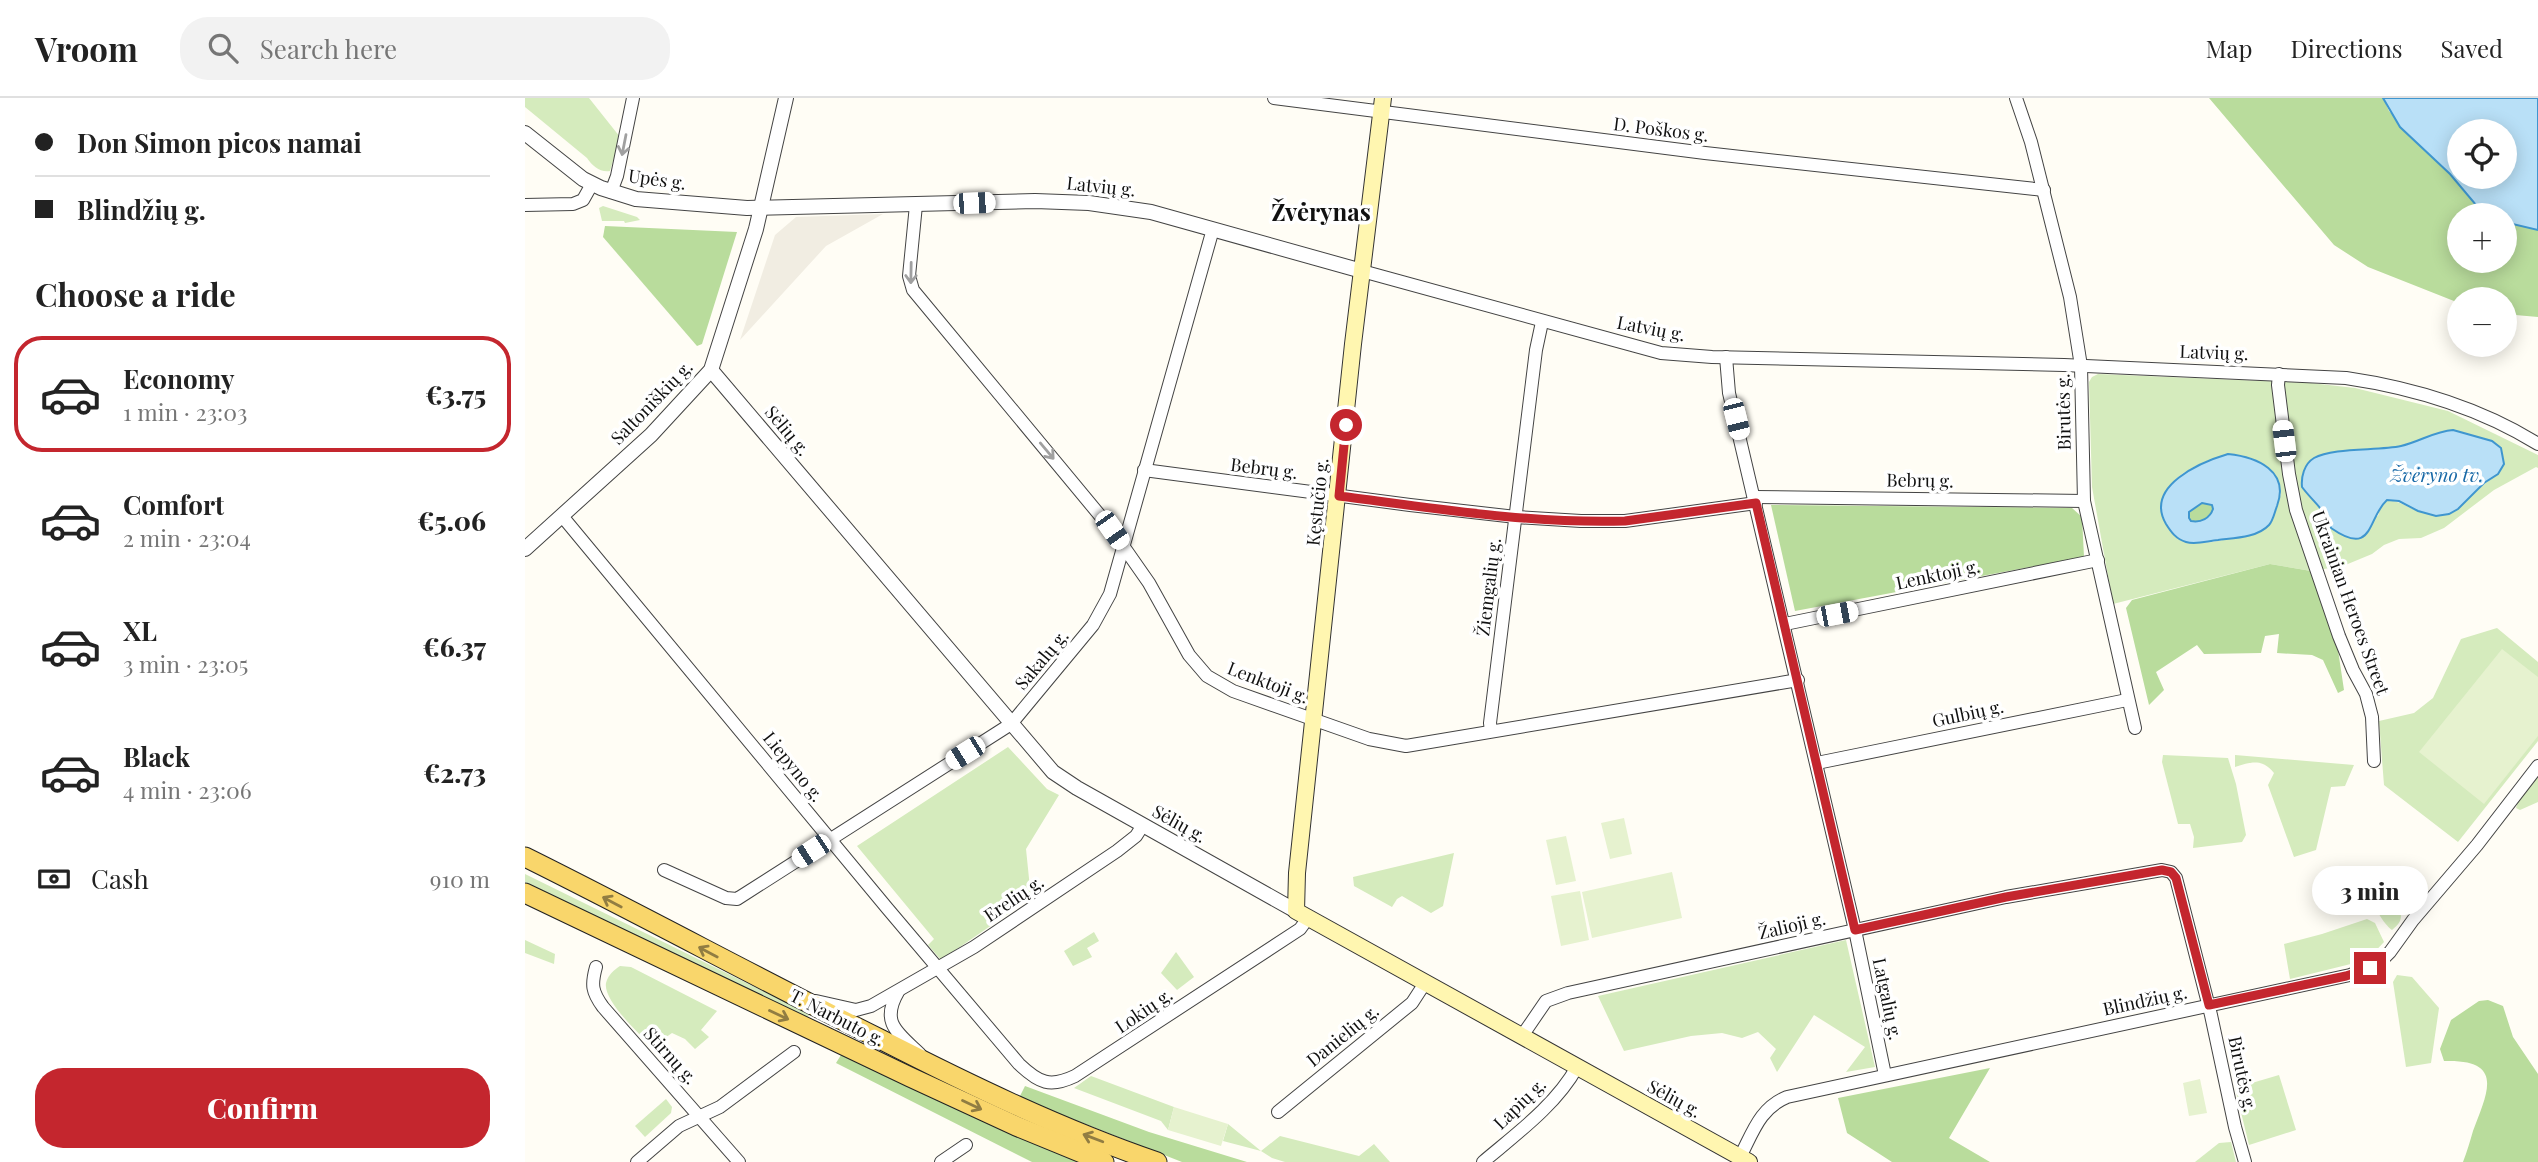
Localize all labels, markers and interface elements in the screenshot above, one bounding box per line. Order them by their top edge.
search box [180,17,670,80]
text: Vroom [35,26,138,70]
icon: search [204,29,242,67]
text: Search here [260,31,397,66]
text: Map [2206,32,2252,64]
text: Directions [2290,32,2403,64]
text: Saved [2441,32,2503,64]
street label: D. Poškos g. [1612,111,1710,147]
map controls [2447,119,2517,357]
button: locate [2447,119,2517,189]
text: Don Simon picos namai [77,125,362,160]
one-way arrow [616,133,630,156]
street label: Upės g. [627,163,688,195]
street label: Latvių g. [1066,170,1137,202]
text: Blindžių g. [77,192,206,227]
car [953,192,996,214]
district label: Žvėrynas [1271,195,1371,227]
button: + [2447,203,2517,273]
one-way arrow [904,261,917,284]
text: Choose a ride [35,272,236,315]
button: − [2447,287,2517,357]
street label: Latvių g. [1615,310,1687,346]
street label: Latvių g. [2179,339,2249,365]
street label: Saltoniškių g. [605,355,698,450]
text: Economy [123,361,234,396]
icon: car [39,363,102,426]
street label: Birutės g. [2050,373,2076,451]
text: €3.75 [425,377,486,412]
text: 1 min · 23:03 [123,396,247,427]
car [1721,396,1752,442]
street label: Sėlių g. [760,400,816,460]
route start [1330,409,1362,441]
car [2272,419,2297,463]
one-way arrow [1039,442,1054,460]
street label: Bebrų g. [1229,452,1299,484]
street label: Kęstučio g. [1300,457,1334,547]
water label: Žvėryno tv. [2389,461,2484,487]
street label: Bebrų g. [1886,467,1954,493]
text: Comfort [123,487,224,522]
icon: car [39,489,102,552]
text: €5.06 [417,503,486,538]
car [1092,507,1133,553]
street label: Ukrainian Heroes Street [2306,507,2396,699]
text: 2 min · 23:04 [123,522,251,553]
street label: Žiemgalių g. [1470,536,1506,637]
street label: Lenktoji g. [1894,553,1982,595]
car [1815,600,1860,628]
text: XL [123,613,157,648]
icon: car [39,615,102,678]
street label: Sakalų g. [1009,624,1073,694]
text: €6.37 [423,629,486,664]
text: 3 min · 23:05 [123,648,248,679]
street label: Lenktoji g. [1224,656,1312,709]
street label: Gulbių g. [1930,694,2006,732]
street label: Liepyno g. [758,726,829,806]
car [942,733,989,773]
text: Black [123,739,190,774]
icon: car [39,741,102,804]
text: €2.73 [423,755,486,790]
text: 4 min · 23:06 [123,774,252,805]
street label: Sėlių g. [1148,799,1211,848]
car [788,831,835,871]
icon: cash [35,860,73,898]
text: Cash [91,861,149,896]
text: 910 m [430,863,490,894]
callout: 3 min [2312,866,2428,916]
street label: Erelių g. [979,869,1048,927]
text: 3 min [2340,875,2400,906]
one-way arrow [602,894,623,908]
street label: Žalioji g. [1756,906,1828,944]
one-way arrow [698,944,719,958]
route end [2354,952,2386,984]
street label: Latgalių g. [1868,956,1908,1042]
street label: Blindžių g. [2100,979,2189,1021]
street label: Lokių g. [1110,982,1177,1038]
street label: T. Narbuto g. [786,983,889,1051]
street label: Danielių g. [1301,999,1384,1072]
one-way arrow [768,1009,789,1022]
street label: Stirnų g. [639,1022,703,1089]
street label: Birutės g. [2223,1034,2263,1114]
button: Confirm [35,1068,490,1148]
street label: Lapių g. [1488,1072,1551,1134]
street label: Sėlių g. [1643,1074,1706,1123]
one-way arrow [960,1099,982,1112]
one-way arrow [1082,1131,1104,1144]

